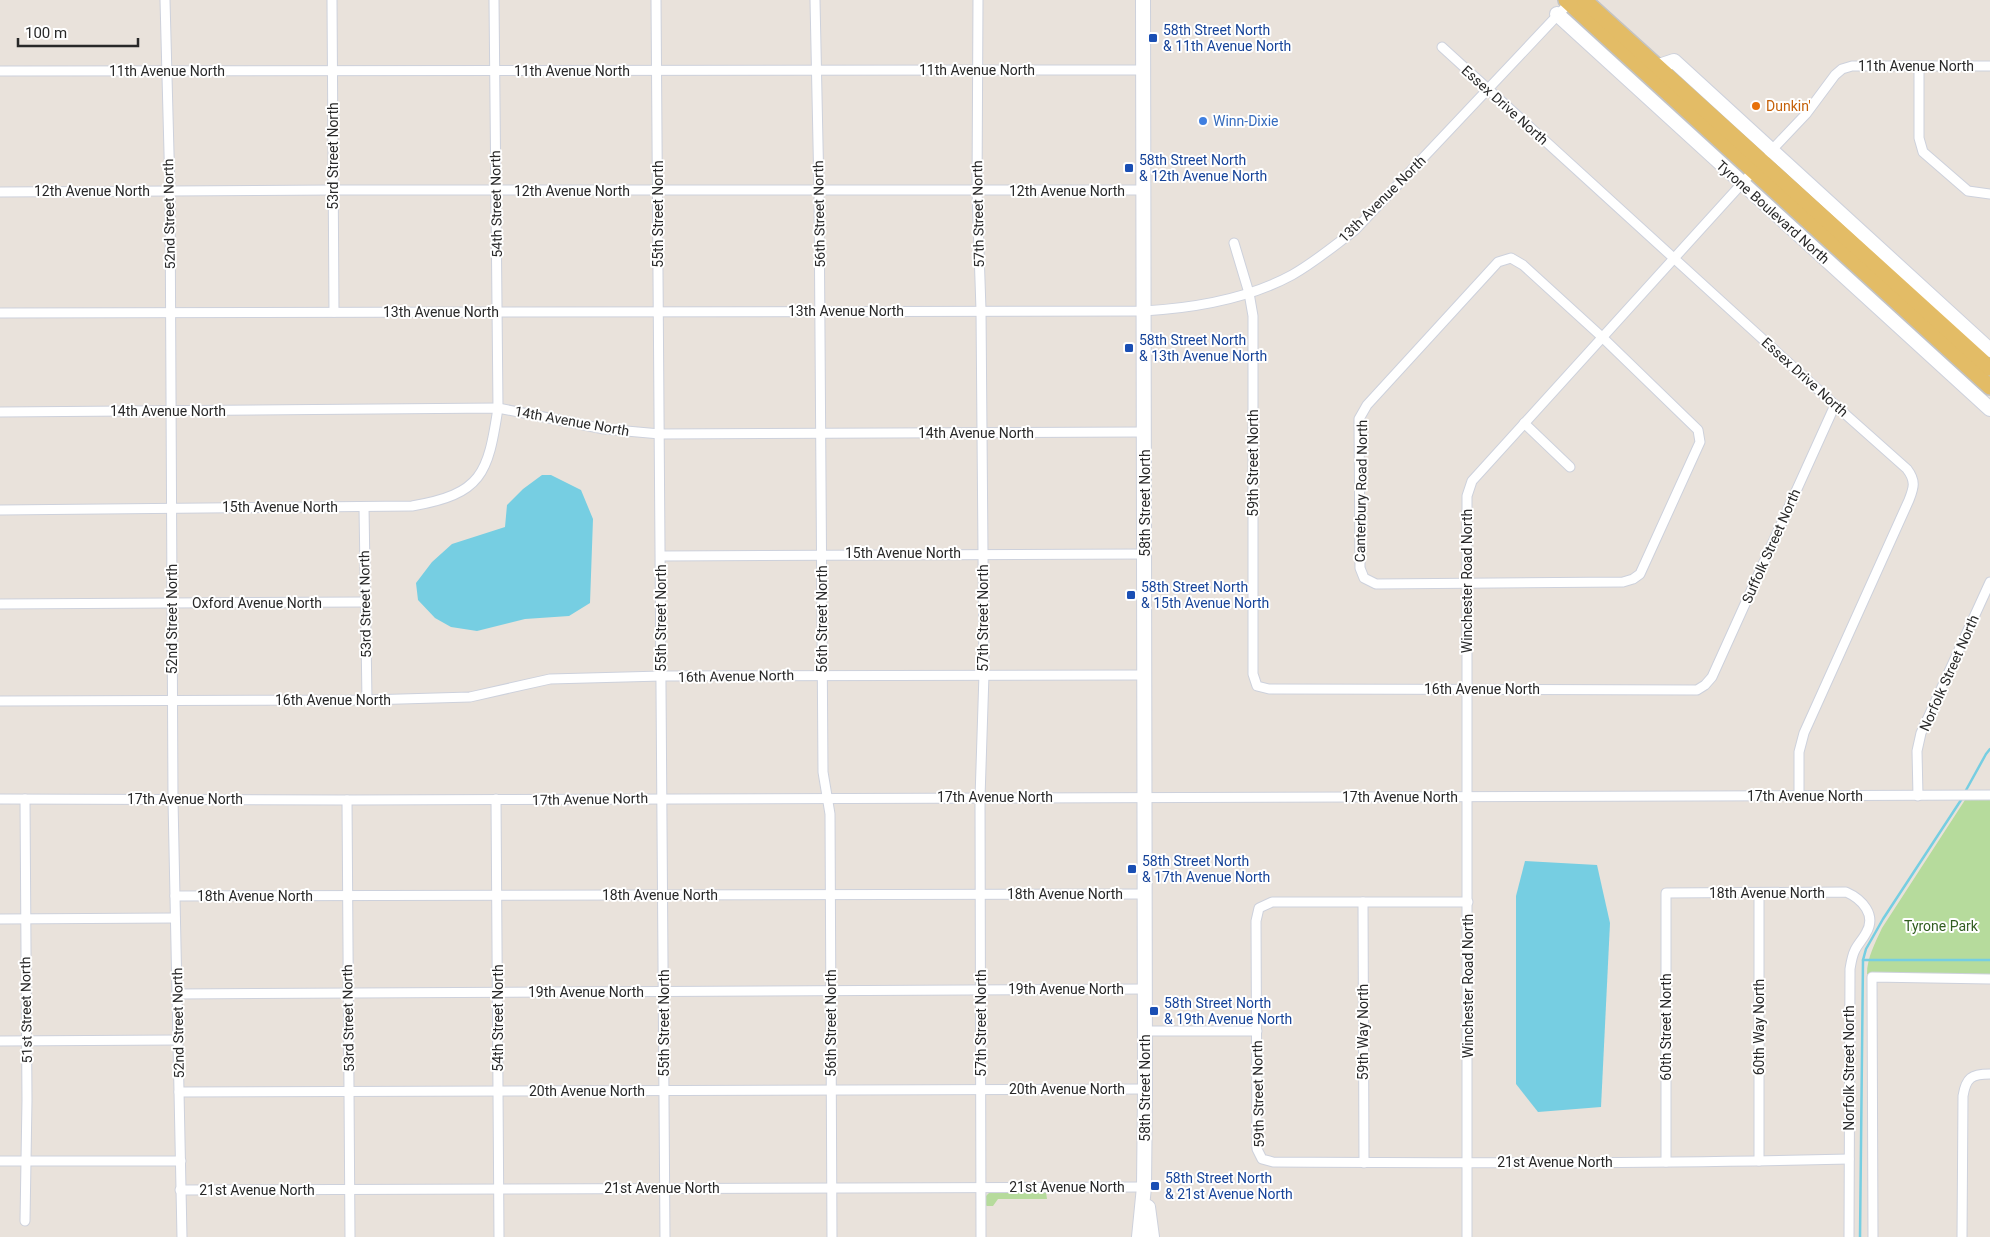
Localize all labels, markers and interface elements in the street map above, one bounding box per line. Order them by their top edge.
scale bar [18,15,138,47]
place label: 58th Street North & 11th Avenue North [1163,22,1291,54]
text: 100 m [25,24,67,42]
marker: 58th Street North & 11th Avenue North [1147,32,1159,44]
street label: 11th Avenue North [1858,58,1974,74]
street label: 11th Avenue North [919,62,1035,78]
street label: Essex Drive North [1459,62,1551,148]
street label: 11th Avenue North [109,63,225,79]
street label: 11th Avenue North [514,63,630,79]
place label: Dunkin' [1766,98,1811,114]
marker: Dunkin' [1750,100,1762,112]
street label: 53rd Street North [325,102,341,210]
place label: Winn-Dixie [1213,113,1279,129]
marker: Winn-Dixie [1197,115,1209,127]
street label: 54th Street North [487,150,505,258]
place label: 58th Street North & 12th Avenue North [1139,152,1267,184]
street label: 13th Avenue North [1335,152,1429,246]
street label: Tyrone Boulevard North [1713,157,1833,267]
street label: 52nd Street North [160,159,178,269]
street label: 55th Street North [650,160,666,268]
street label: 56th Street North [810,160,828,268]
street label: 57th Street North [969,160,987,268]
marker: 58th Street North & 12th Avenue North [1123,162,1135,174]
street label: 12th Avenue North [34,183,150,199]
street label: 12th Avenue North [514,183,630,199]
street label: 12th Avenue North [1009,183,1125,199]
street label: 13th Avenue North [788,303,904,319]
street label: 13th Avenue North [383,304,499,320]
place label: 58th Street North & 13th Avenue North [1139,332,1267,364]
street label: Essex Drive North [1759,334,1851,420]
marker: 58th Street North & 13th Avenue North [1123,342,1135,354]
street label: 14th Avenue North [110,403,226,419]
street label: 14th Avenue North [513,403,631,439]
street label: 59th Street North [1245,409,1261,517]
street label: Canterbury Road North [1352,420,1370,562]
street label: 14th Avenue North [918,425,1034,441]
street label: 58th Street North [1137,449,1153,557]
street label: Suffolk Street North [1739,486,1803,606]
street label: 15th Avenue North [222,499,338,515]
street label: Winchester Road North [1459,509,1475,653]
street label: 15th Avenue North [845,545,961,561]
street label: 53rd Street North [356,550,374,658]
street label: 52nd Street North [164,564,180,674]
street label: 55th Street North [653,564,669,672]
street label: 57th Street North [975,564,991,672]
street label: 56th Street North [814,565,830,673]
place label: 58th Street North & 15th Avenue North [1141,579,1269,611]
marker: 58th Street North & 15th Avenue North [1125,589,1137,601]
street label: Oxford Avenue North [192,595,322,611]
street label: Norfolk Street North [1916,612,1982,734]
street label: 16th Avenue North [678,667,794,685]
street label: 16th Avenue North [1424,681,1540,697]
street label: 16th Avenue North [275,692,391,708]
street label: 17th Avenue North [1747,788,1863,804]
street label: 17th Avenue North [937,789,1053,805]
street label: 17th Avenue North [1342,789,1458,805]
street label: 17th Avenue North [532,790,648,808]
street label: 17th Avenue North [127,791,243,807]
place label: 58th Street North & 17th Avenue North [1142,853,1270,885]
marker: 58th Street North & 17th Avenue North [1126,863,1138,875]
street label: 18th Avenue North [1709,885,1825,901]
street label: 18th Avenue North [1007,886,1123,902]
street label: 18th Avenue North [602,887,718,903]
street label: 18th Avenue North [197,888,313,904]
street label: Winchester Road North [1460,914,1476,1058]
park label: Tyrone Park [1904,918,1979,934]
street label: 51st Street North [17,956,35,1064]
street label: 53rd Street North [339,964,357,1072]
street label: 54th Street North [490,964,506,1072]
street label: 52nd Street North [169,968,187,1078]
street label: 55th Street North [656,969,672,1077]
street label: 56th Street North [823,969,839,1077]
street label: 57th Street North [973,969,989,1077]
street label: 60th Street North [1658,973,1674,1081]
street label: 60th Way North [1751,979,1767,1075]
street label: 19th Avenue North [1008,981,1124,997]
street label: 19th Avenue North [528,984,644,1000]
street label: 59th Way North [1355,984,1371,1080]
place label: 58th Street North & 19th Avenue North [1164,995,1292,1027]
marker: 58th Street North & 19th Avenue North [1148,1005,1160,1017]
street label: Norfolk Street North [1841,1005,1857,1131]
street label: 58th Street North [1137,1034,1153,1142]
street label: 59th Street North [1249,1040,1267,1148]
street label: 20th Avenue North [1009,1081,1125,1097]
street label: 20th Avenue North [529,1083,645,1099]
street label: 21st Avenue North [1497,1154,1613,1170]
place label: 58th Street North & 21st Avenue North [1165,1170,1293,1202]
street label: 21st Avenue North [1009,1179,1125,1195]
street label: 21st Avenue North [604,1180,720,1196]
marker: 58th Street North & 21st Avenue North [1149,1180,1161,1192]
street label: 21st Avenue North [199,1182,315,1198]

